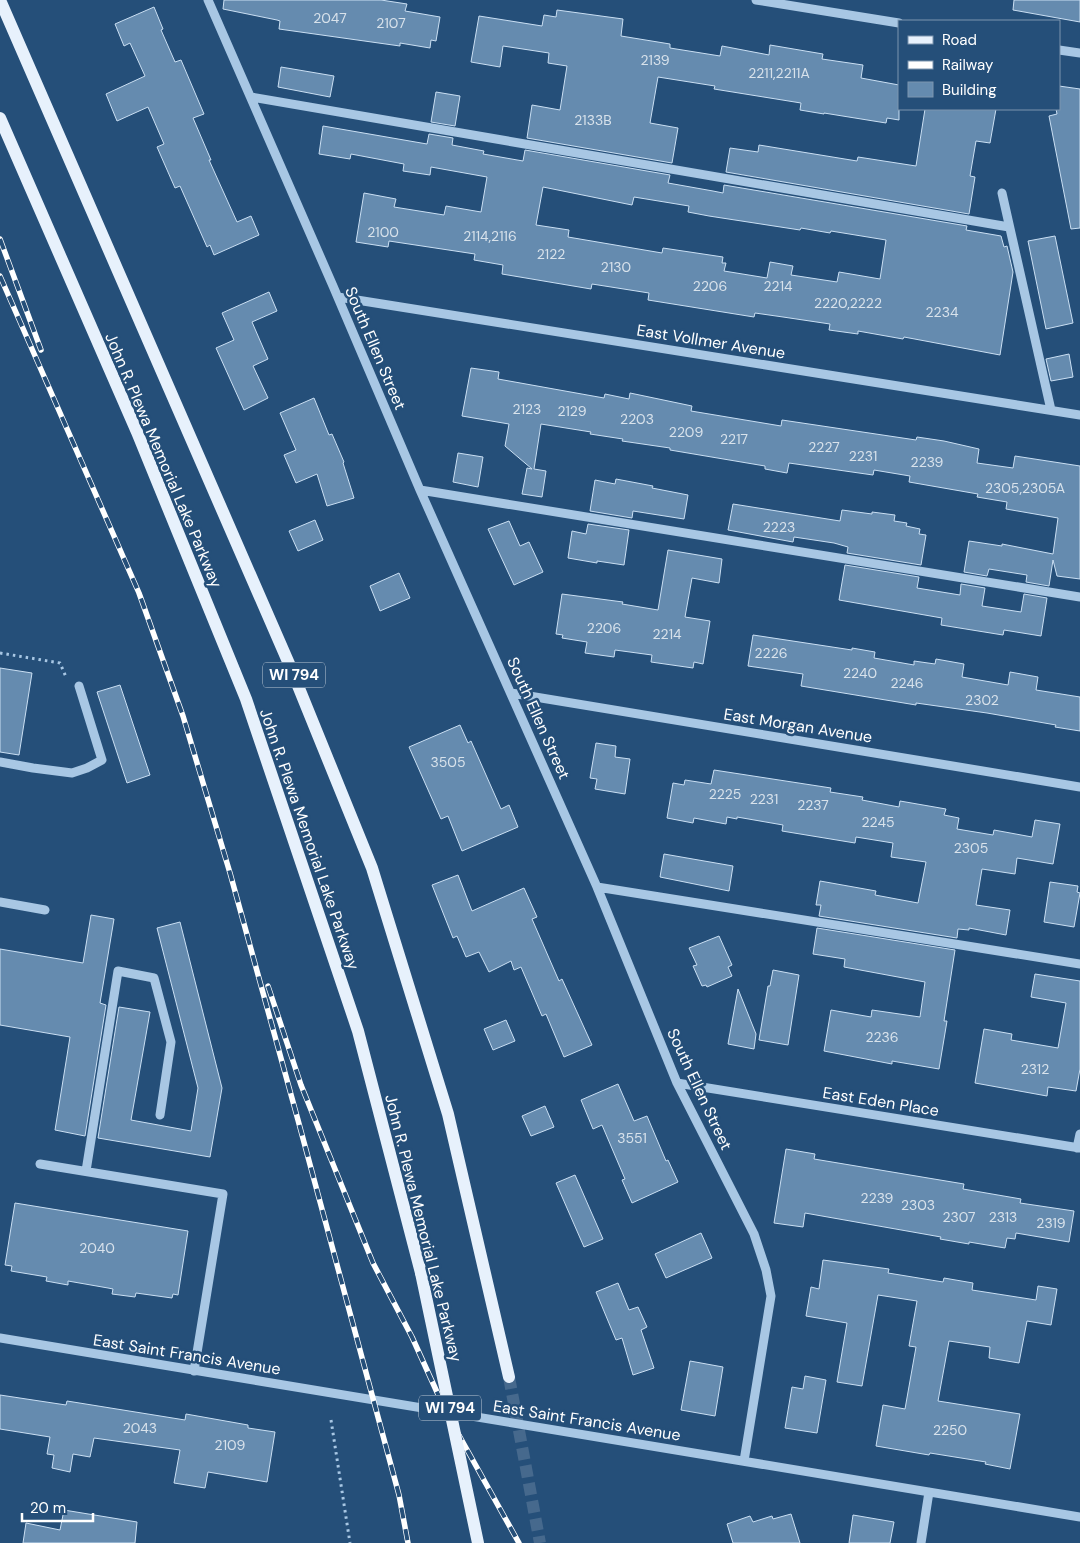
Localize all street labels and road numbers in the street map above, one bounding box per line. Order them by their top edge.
street label: South Ellen Street [340,283,411,413]
street label: East Vollmer Avenue [635,319,787,364]
street label: John R. Plewa Memorial Lake Parkway [100,330,227,591]
street label: South Ellen Street [502,654,575,783]
road number: WI 794 [263,662,325,688]
street label: East Morgan Avenue [722,703,874,748]
street label: John R. Plewa Memorial Lake Parkway [255,706,364,973]
street label: South Ellen Street [662,1025,737,1153]
street label: East Eden Place [821,1082,941,1121]
street label: John R. Plewa Memorial Lake Parkway [380,1092,467,1364]
street label: East Saint Francis Avenue [92,1329,282,1380]
street label: East Saint Francis Avenue [492,1395,682,1446]
road number: WI 794 [419,1396,481,1420]

